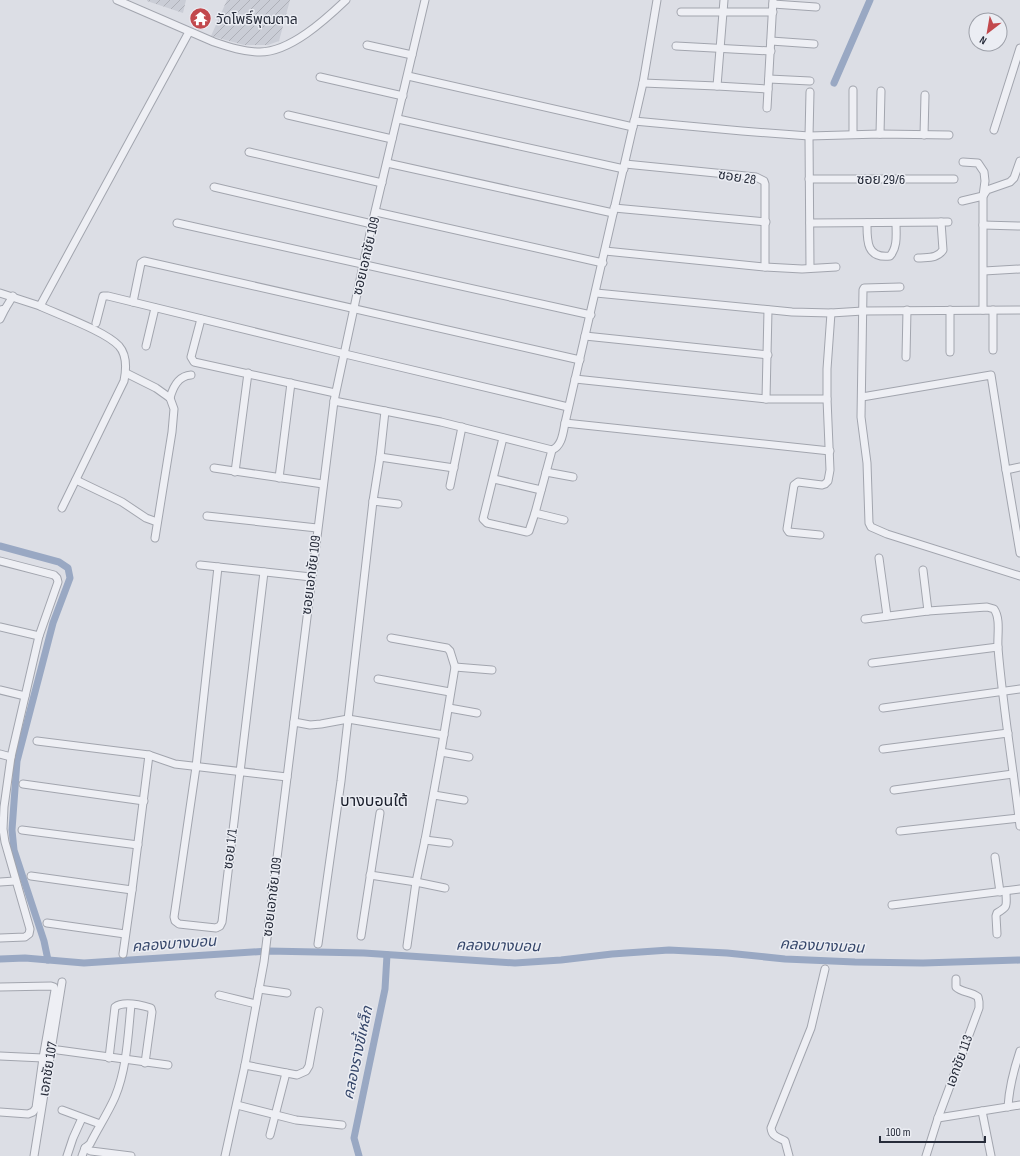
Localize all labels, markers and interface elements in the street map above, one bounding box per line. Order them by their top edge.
temple icon: วัดโพธิ์พุฒตาล [187,6,213,32]
place label: วัดโพธิ์พุฒตาล [216,10,298,28]
north arrow [968,12,1008,52]
text: N [977,33,989,47]
street label: ซอย 28 [717,166,757,188]
street label: ซอย 29/6 [857,171,905,188]
street label: ซอยเอกชัย 109 [349,215,383,297]
street label: ซอยเอกชัย 109 [298,534,324,616]
district label: บางบอนใต้ [340,792,408,811]
street label: ซอย 1/1 [219,828,241,870]
street label: ซอยเอกชัย 109 [259,856,285,938]
water label: คลองบางบอน [131,932,218,956]
water label: คลองบางบอน [779,934,865,958]
water label: คลองบางบอน [456,936,541,956]
water label: คลองรางขี้เหล็ก [337,1003,377,1101]
street label: เอกชัย 113 [942,1032,976,1089]
street label: เอกชัย 107 [35,1040,61,1098]
scale bar [880,1118,985,1144]
text: 100 m [886,1125,911,1140]

